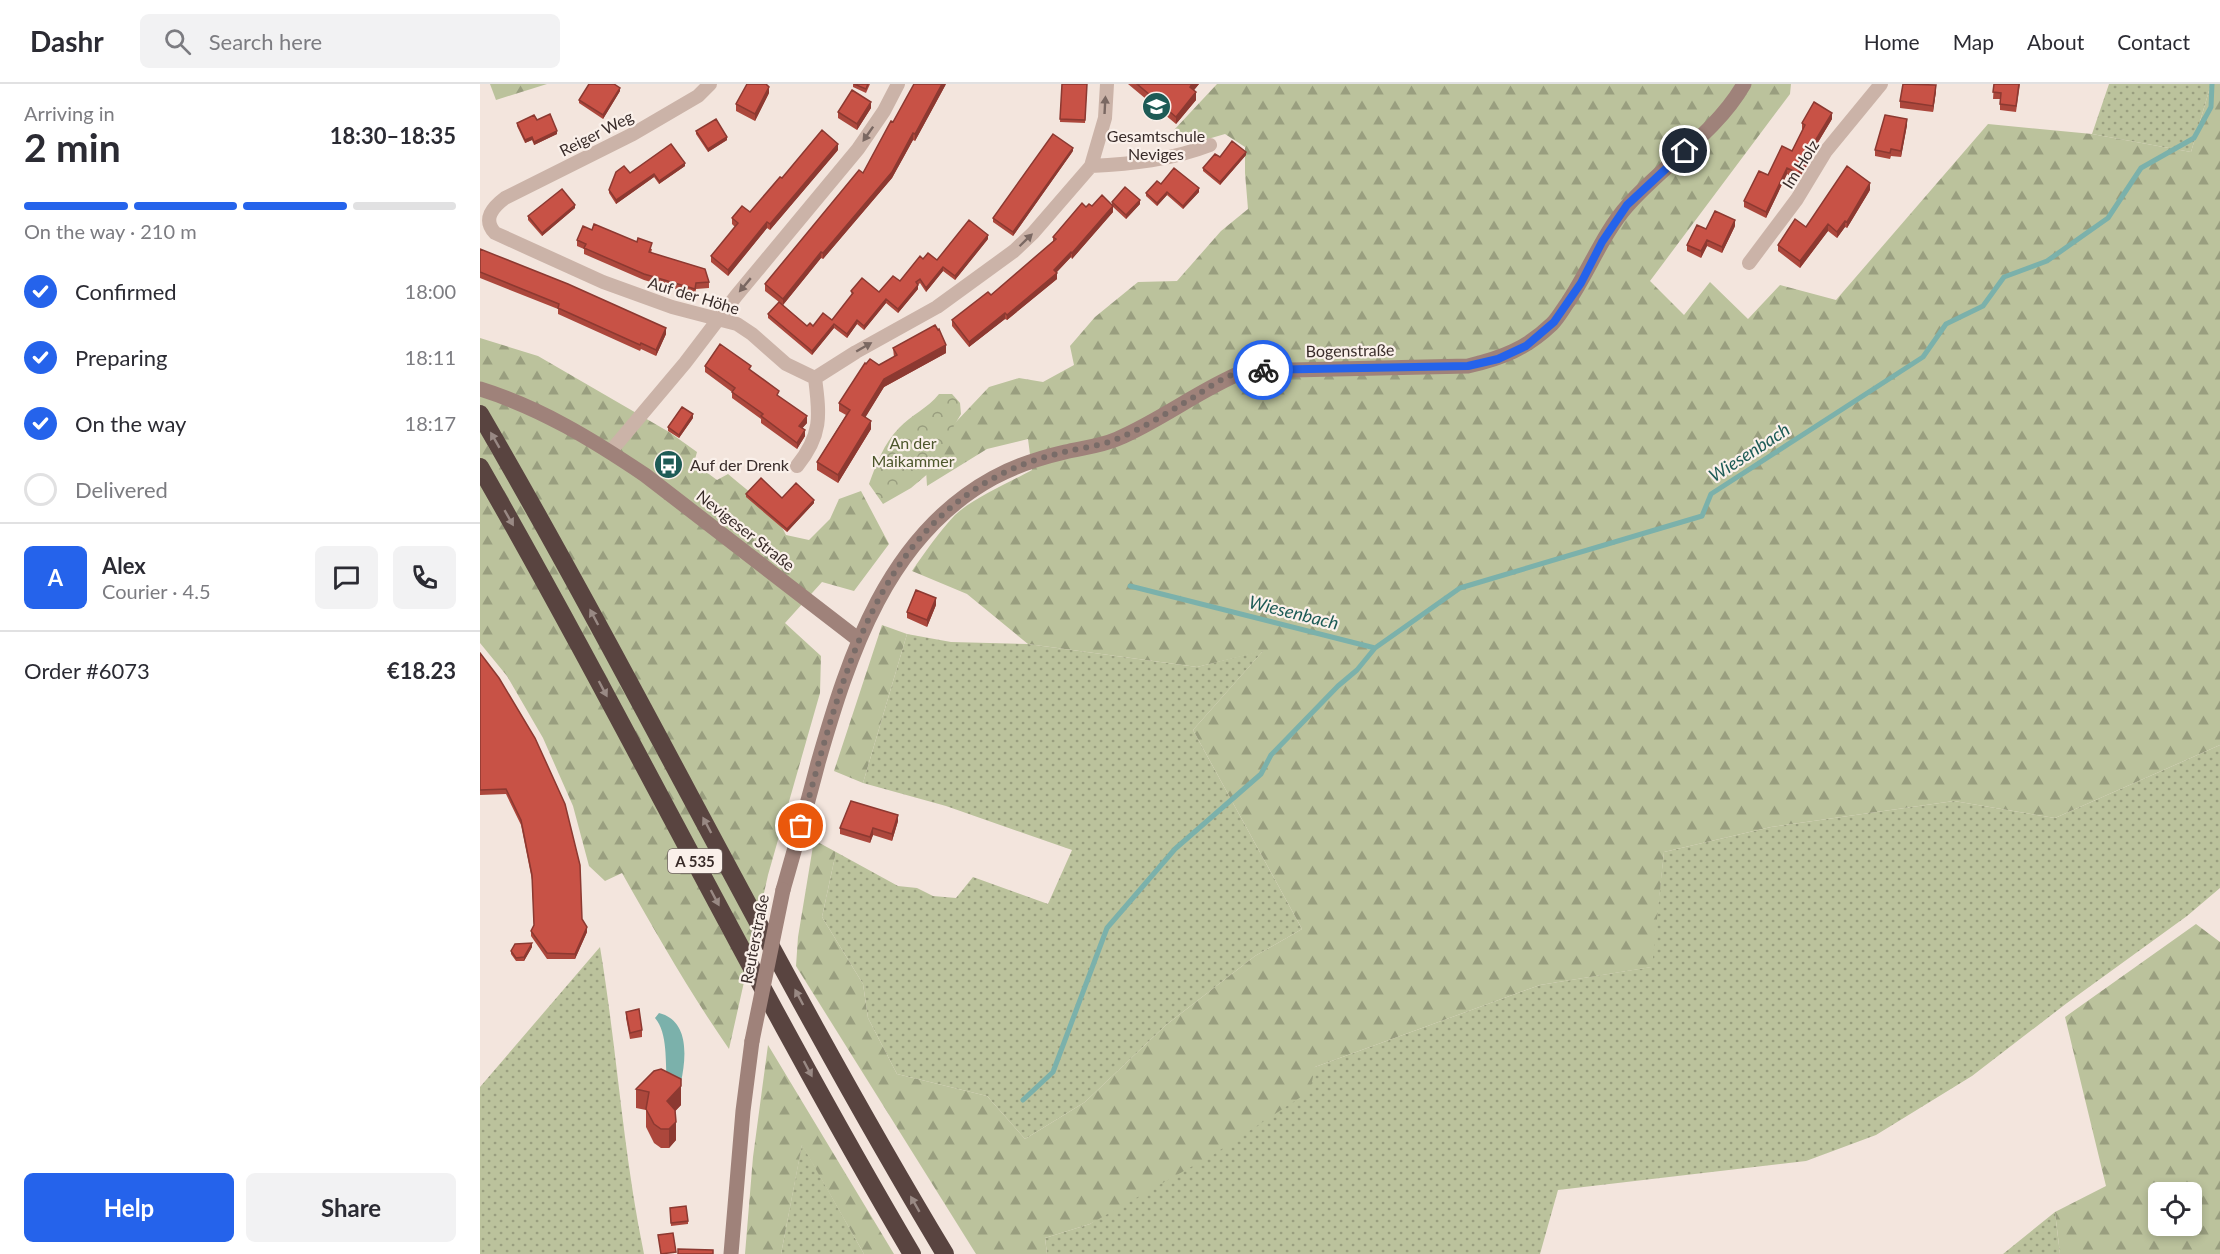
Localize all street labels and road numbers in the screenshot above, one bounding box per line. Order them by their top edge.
street label: Reiger Weg [556,106,636,160]
street label: Im Holz [1778,136,1822,192]
street label: Auf der Höhe [646,272,742,318]
street label: Bogenstraße [1305,340,1395,360]
street label: Nevigeser Straße [693,486,799,574]
road number: A 535 [668,849,722,873]
street label: Reuterstraße [736,893,772,985]

